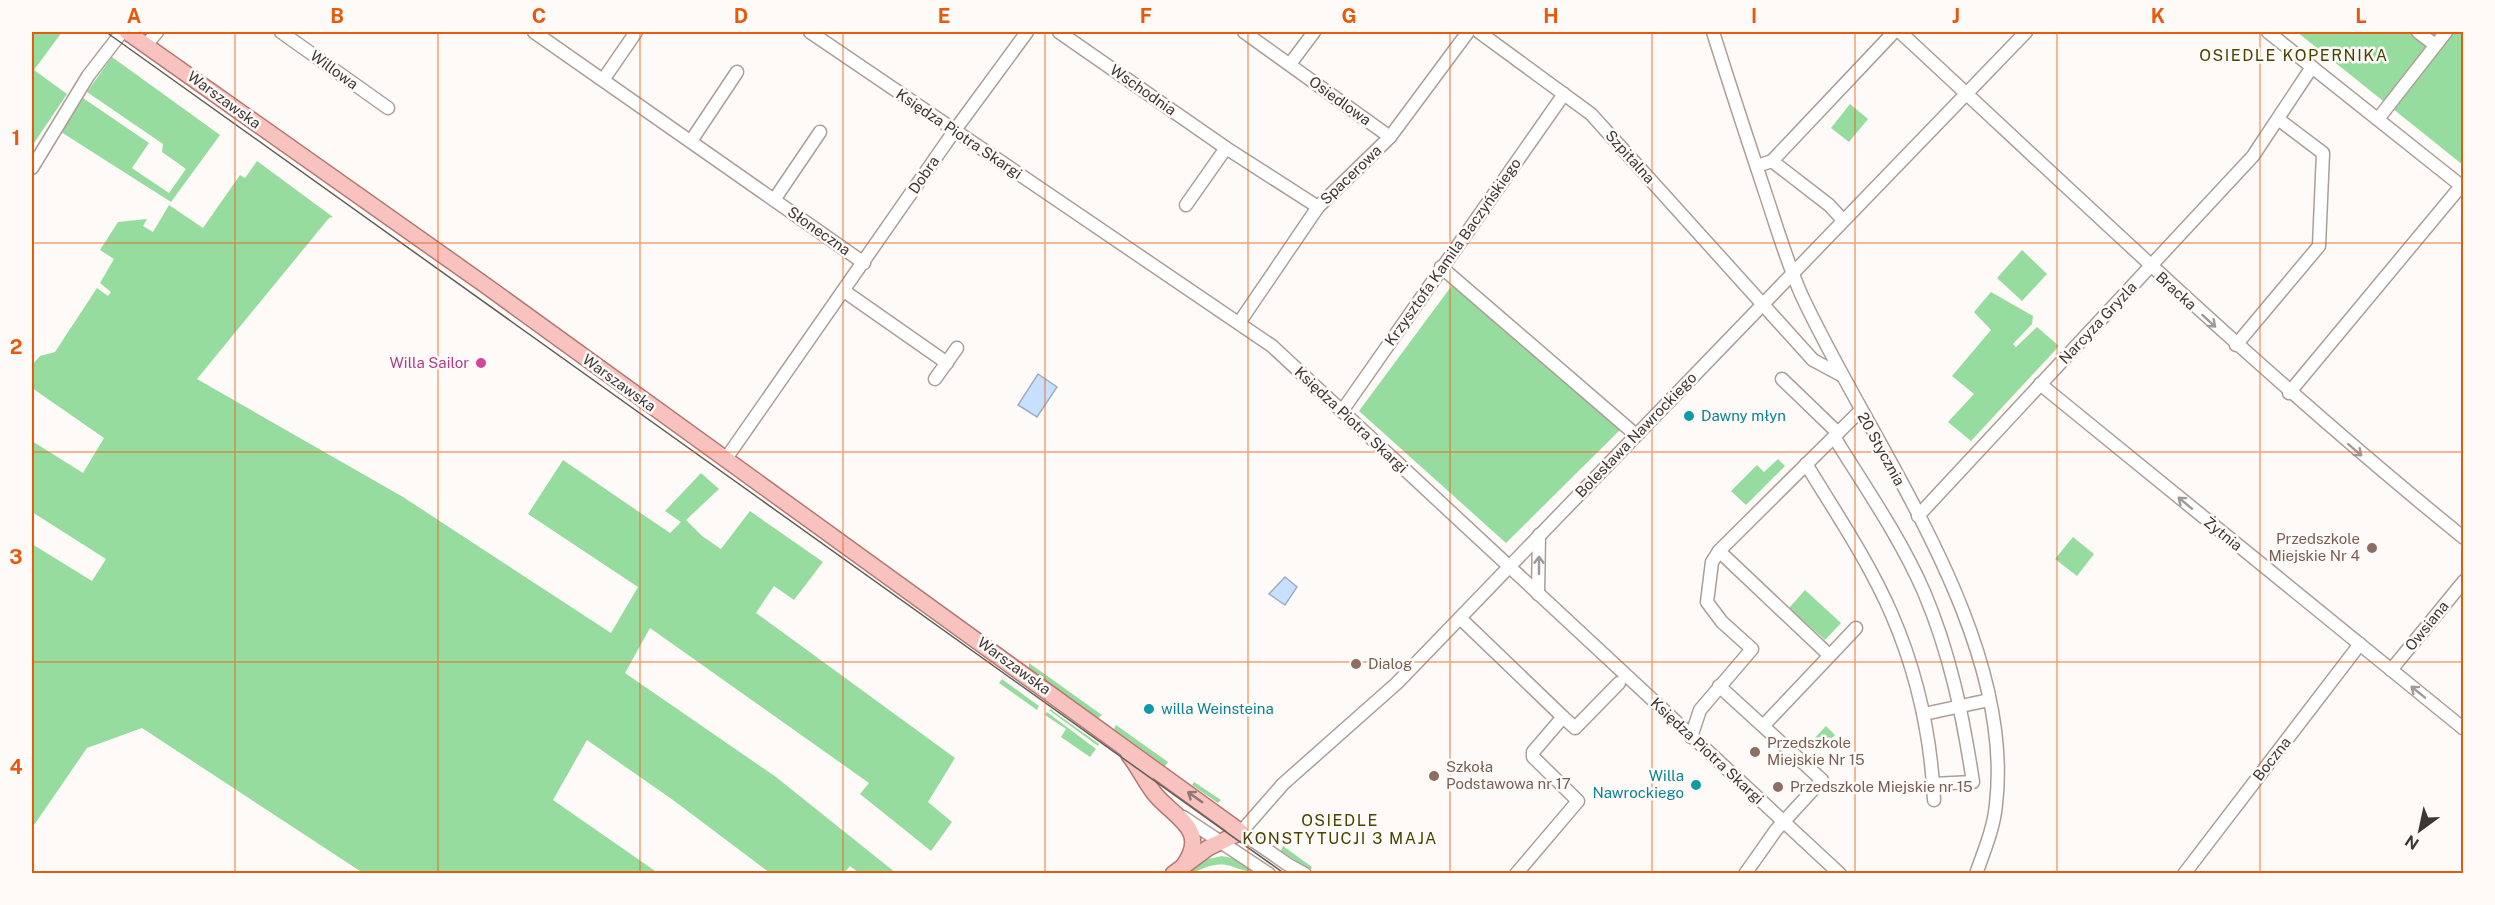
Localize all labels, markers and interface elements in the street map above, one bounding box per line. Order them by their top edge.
text: A [127,4,141,28]
text: B [330,4,344,28]
text: C [532,4,546,28]
text: D [734,4,748,28]
text: E [938,4,950,28]
text: F [1140,4,1152,28]
text: G [1341,4,1357,28]
text: H [1543,4,1559,28]
text: I [1751,4,1757,28]
text: J [1952,4,1960,28]
text: K [2151,4,2165,28]
text: L [2355,4,2367,28]
district label: OSIEDLE KOPERNIKA [2199,46,2389,65]
street label: Willowa [307,47,361,93]
street label: Wschodnia [1107,61,1179,118]
street label: Warszawska [184,67,264,132]
street label: Osiedlowa [1306,73,1374,129]
street label: Księdza Piotra Skargi [893,85,1025,182]
text: 1 [12,126,20,150]
street label: Szpitalna [1602,127,1659,187]
street label: Spacerowa [1317,142,1385,208]
street label: Dobra [905,153,942,197]
street label: Krzysztofa Kamila Baczyńskiego [1381,155,1524,349]
street label: Słoneczna [785,203,854,258]
street label: Bracka [2153,268,2200,313]
street label: Narcyza Gryzla [2055,278,2140,367]
one-way arrow [2201,314,2216,328]
text: 2 [10,335,22,359]
street label: Warszawska [579,350,659,415]
place label: Willa Sailor [390,354,469,371]
marker: Willa Sailor [474,356,488,370]
street label: Księdza Piotra Skargi [1291,363,1411,476]
street label: Bolesława Nawrockiego [1572,369,1700,501]
place label: Dawny młyn [1701,407,1786,424]
marker: Dawny młyn [1682,409,1696,423]
street label: 20 Stycznia [1854,409,1909,488]
one-way arrow [2347,443,2362,457]
one-way arrow [2177,497,2193,510]
street label: Żytnia [2201,512,2246,554]
place label: Przedszkole Miejskie Nr 4 [2269,530,2360,564]
marker: Przedszkole Miejskie Nr 4 [2365,541,2379,555]
text: 3 [9,545,23,569]
one-way arrow [1533,555,1545,575]
street label: Owsiana [2401,597,2452,654]
street label: Warszawska [974,633,1054,698]
place label: Dialog [1368,655,1412,672]
marker: Dialog [1349,657,1363,671]
one-way arrow [2410,686,2426,699]
street label: Księdza Piotra Skargi [1647,694,1767,807]
place label: willa Weinsteina [1161,700,1274,717]
marker: willa Weinsteina [1142,702,1156,716]
street label: Boczna [2249,733,2294,784]
place label: Przedszkole Miejskie Nr 15 [1767,734,1865,768]
marker: Przedszkole Miejskie Nr 15 [1748,745,1762,759]
text: 4 [9,755,23,779]
place label: Szkoła Podstawowa nr 17 [1446,758,1571,792]
place label: Willa Nawrockiego [1593,767,1684,801]
marker: Szkoła Podstawowa nr 17 [1427,769,1441,783]
marker: Willa Nawrockiego [1689,778,1703,792]
place label: Przedszkole Miejskie nr 15 [1790,778,1973,795]
marker: Przedszkole Miejskie nr 15 [1771,780,1785,794]
one-way arrow [1187,791,1203,803]
north arrow [2390,800,2450,860]
district label: OSIEDLE KONSTYTUCJI 3 MAJA [1242,811,1438,848]
text: N [2402,831,2423,854]

